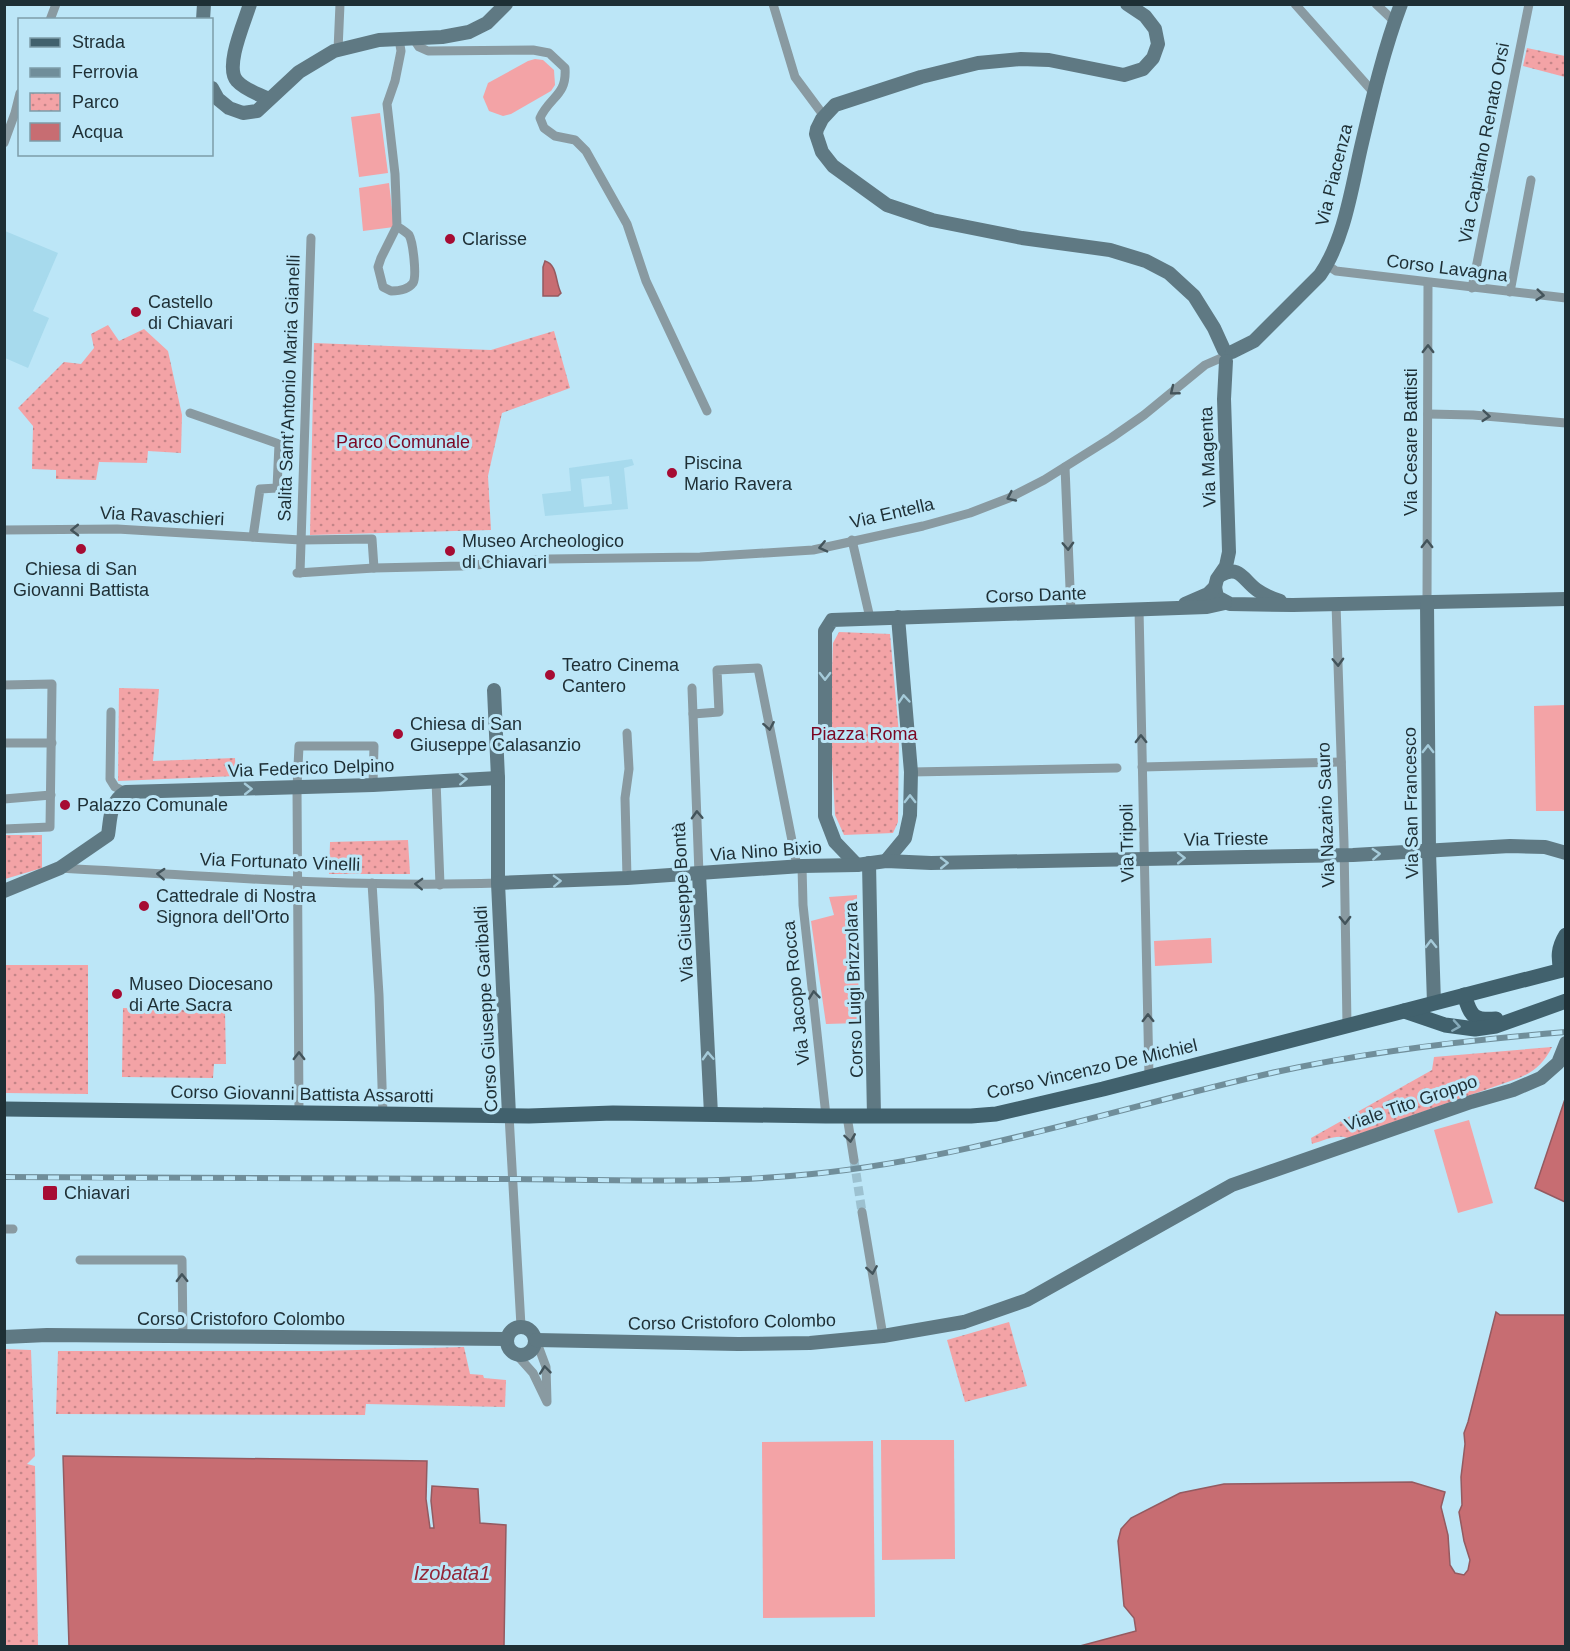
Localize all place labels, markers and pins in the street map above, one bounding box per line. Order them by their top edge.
place label: Clarisse [462,229,527,249]
marker: Clarisse [443,232,457,246]
place label: Castello di Chiavari [148,292,233,333]
marker: Castello di Chiavari [129,305,143,319]
place label: Piscina Mario Ravera [684,453,793,494]
marker: Piscina Mario Ravera [665,466,679,480]
place label: Museo Archeologico di Chiavari [462,531,624,572]
marker: Chiesa di San Giovanni Battista [74,542,88,556]
marker: Museo Archeologico di Chiavari [443,544,457,558]
place label: Chiesa di San Giovanni Battista [13,559,150,600]
place label: Teatro Cinema Cantero [562,655,680,696]
marker: Teatro Cinema Cantero [543,668,557,682]
place label: Chiesa di San Giuseppe Calasanzio [410,714,581,755]
marker: Chiesa di San Giuseppe Calasanzio [391,727,405,741]
place label: Palazzo Comunale [77,795,228,815]
marker: Palazzo Comunale [58,798,72,812]
place label: Cattedrale di Nostra Signora dell'Orto [156,886,317,927]
marker: Cattedrale di Nostra Signora dell'Orto [137,899,151,913]
place label: Museo Diocesano di Arte Sacra [129,974,273,1015]
marker: Museo Diocesano di Arte Sacra [110,987,124,1001]
place label: Chiavari [64,1183,130,1203]
marker: Chiavari [41,1184,59,1202]

